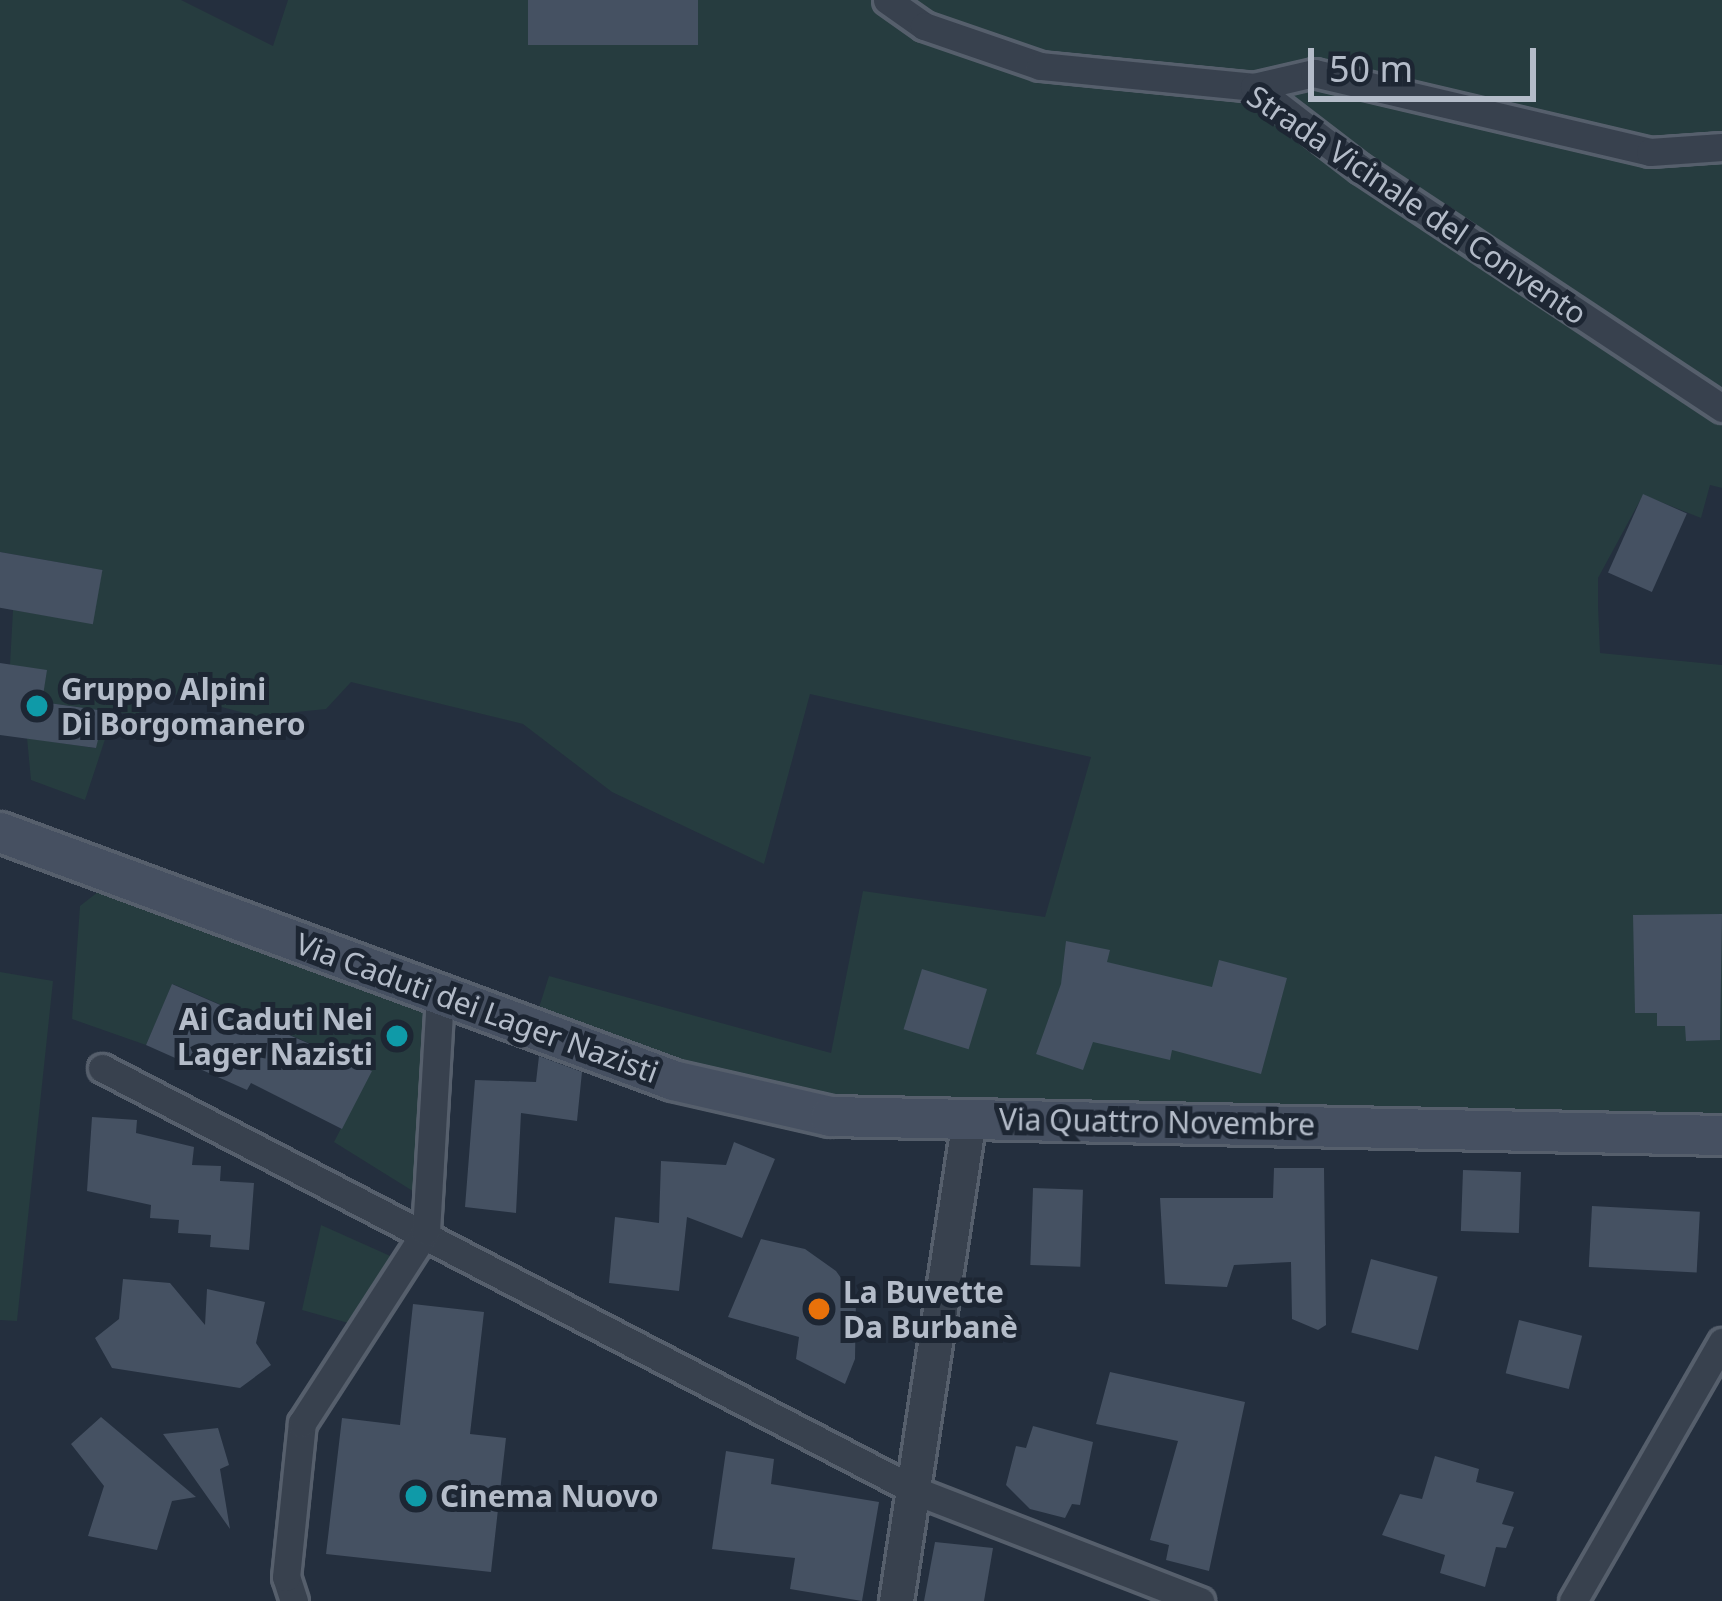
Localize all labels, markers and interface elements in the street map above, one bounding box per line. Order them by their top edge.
scale bar [1314,24,1542,98]
text: 50 m [1329,44,1413,93]
street label: Strada Vicinale del Convento [1241,78,1593,332]
place label: Gruppo Alpini Di Borgomanero [61,671,305,742]
marker: Gruppo Alpini Di Borgomanero [24,693,50,719]
street label: Via Caduti dei Lager Nazisti [291,926,663,1090]
place label: Ai Caduti Nei Lager Nazisti [177,1001,373,1072]
marker: Ai Caduti Nei Lager Nazisti [384,1023,410,1049]
street label: Via Quattro Novembre [999,1101,1315,1143]
place label: La Buvette Da Burbanè [843,1274,1018,1344]
marker: La Buvette Da Burbanè [806,1296,832,1322]
place label: Cinema Nuovo [440,1478,659,1514]
marker: Cinema Nuovo [403,1483,429,1509]

